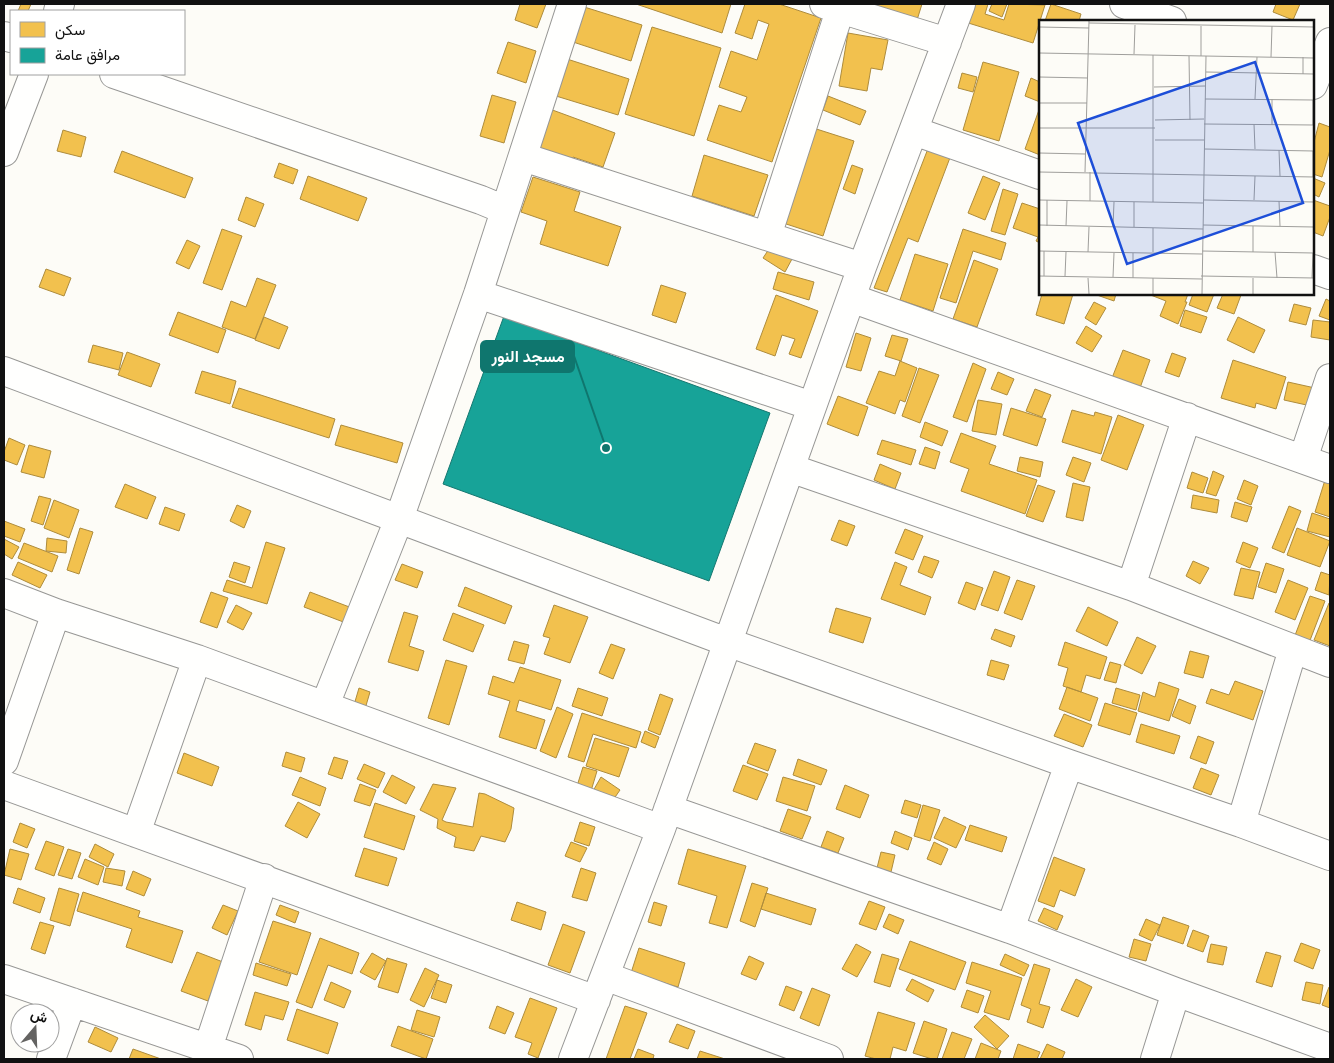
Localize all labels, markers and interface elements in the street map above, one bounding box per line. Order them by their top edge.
legend [10,10,185,75]
text: سكن [55,20,85,43]
inset map [1039,20,1314,295]
text: مرافق عامة [55,45,120,68]
callout: مسجد النور [481,341,574,372]
text: مسجد النور [490,346,565,371]
north arrow [10,1003,60,1053]
text: ش [27,1004,50,1031]

